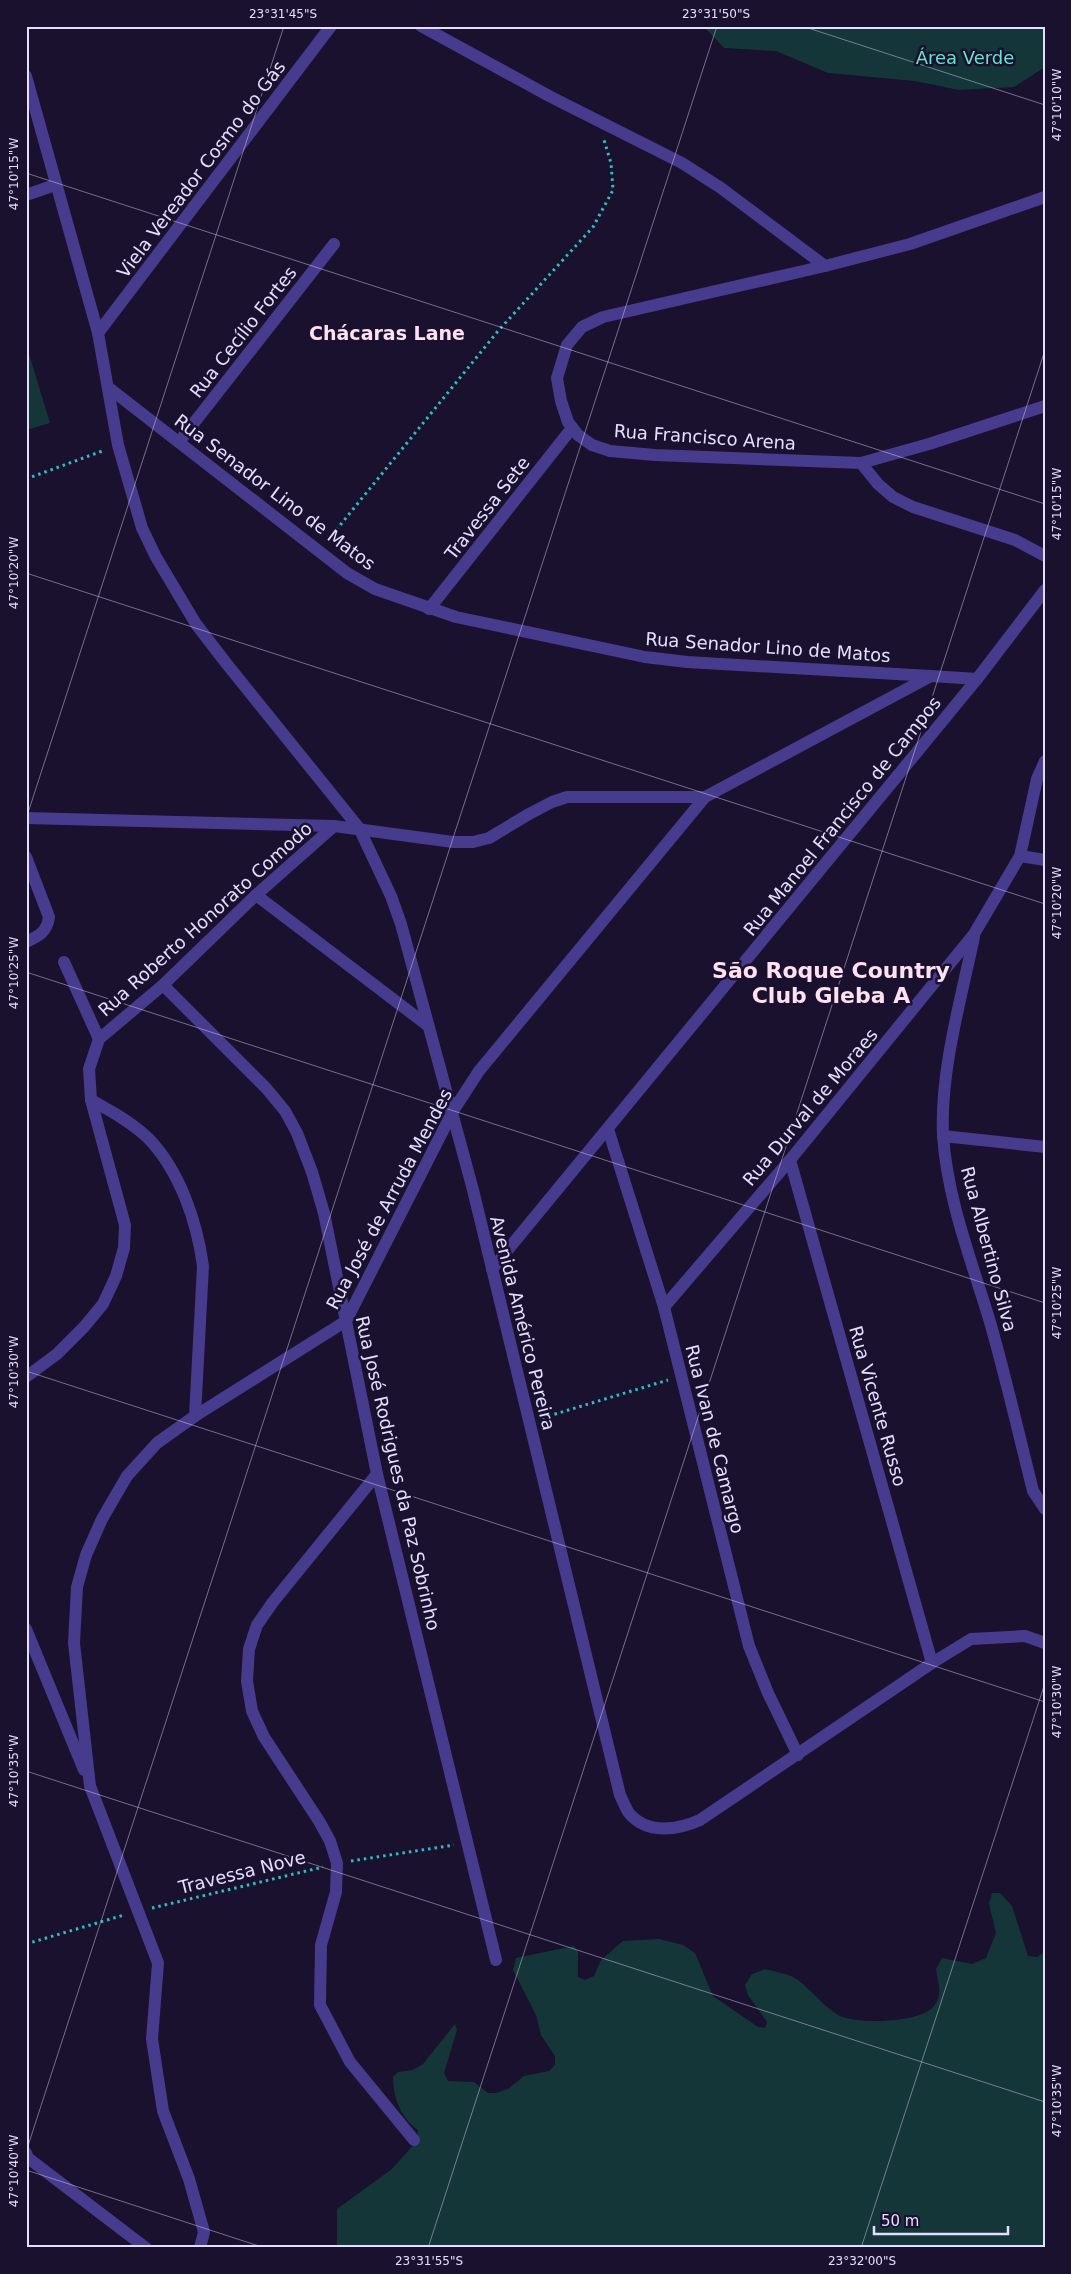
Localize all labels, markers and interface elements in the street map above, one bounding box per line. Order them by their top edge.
text: 23°31'45"S [249,7,317,21]
text: 23°31'50"S [682,7,750,21]
park label: Área Verde [916,47,1014,68]
street label: Viela Vereador Cosmo do Gás [113,56,289,282]
text: 47°10'10"W [1050,69,1064,141]
text: 47°10'15"W [7,138,21,210]
street label: Rua Cecílio Fortes [185,262,301,402]
district label: Chácaras Lane [309,322,465,344]
street label: Rua Senador Lino de Matos [171,410,379,574]
street label: Rua Francisco Arena [613,420,797,454]
street label: Travessa Sete [440,452,534,564]
text: 47°10'15"W [1050,468,1064,540]
text: 47°10'20"W [7,537,21,609]
street label: Rua Senador Lino de Matos [645,628,891,666]
street label: Rua Manoel Francisco de Campos [739,692,945,940]
street label: Rua Roberto Honorato Comodo [94,818,316,1020]
text: 47°10'20"W [1050,867,1064,939]
text: 47°10'25"W [7,937,21,1009]
district label: São Roque Country Club Gleba A [712,958,950,1008]
street label: Rua Durval de Moraes [738,1024,882,1190]
street label: Rua José de Arruda Mendes [322,1085,456,1313]
street label: Rua Albertino Silva [957,1164,1021,1334]
street label: Avenida Américo Pereira [486,1214,560,1432]
text: 47°10'25"W [1050,1267,1064,1339]
street label: Rua José Rodrigues da Paz Sobrinho [352,1314,444,1632]
street label: Rua Vicente Russo [845,1323,911,1489]
text: 47°10'30"W [7,1336,21,1408]
street label: Rua Ivan de Camargo [681,1342,749,1536]
text: 47°10'30"W [1050,1666,1064,1738]
text: 47°10'35"W [7,1735,21,1807]
street label: Travessa Nove [175,1846,308,1898]
text: 47°10'35"W [1050,2065,1064,2137]
text: 47°10'40"W [7,2135,21,2207]
scale bar [874,2204,1007,2236]
text: 50 m [881,2212,919,2230]
text: 23°31'55"S [395,2254,463,2268]
text: 23°32'00"S [828,2254,896,2268]

